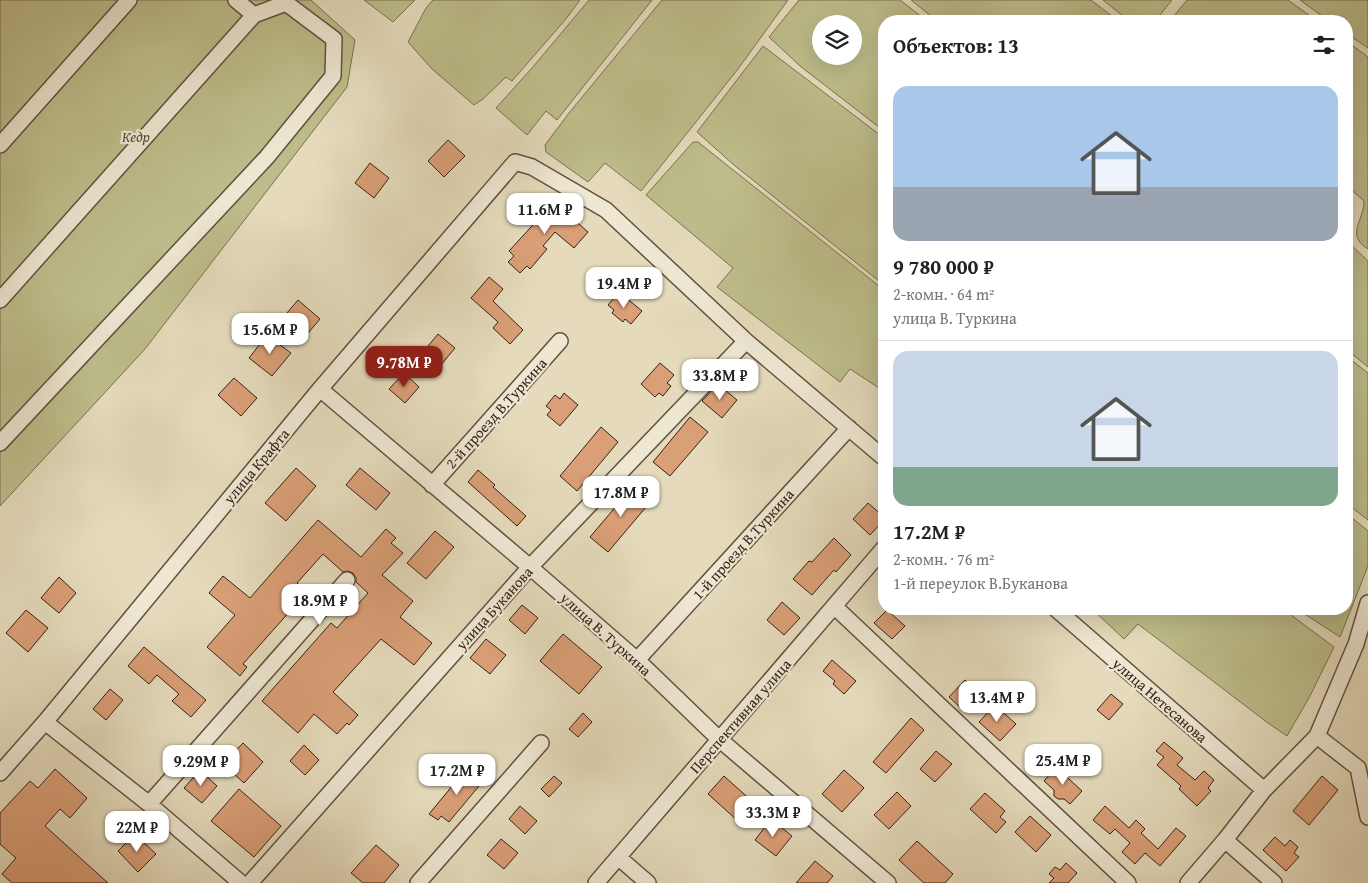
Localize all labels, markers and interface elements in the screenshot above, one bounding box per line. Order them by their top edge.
map controls [812,15,862,65]
button: layers [812,15,862,65]
text: Объектов: 13 [893,30,1019,61]
icon: filters [1310,31,1338,59]
icon: home [1071,118,1161,208]
park label: Кедр [122,126,150,147]
pin: 11.6M ₽ [499,192,591,235]
text: 11.6M ₽ [518,197,572,221]
text: 9 780 000 ₽ [893,251,994,282]
pin: 19.4M ₽ [578,266,670,309]
text: 19.4M ₽ [597,271,651,295]
text: 2-комн. · 64 m² [893,282,994,306]
text: улица В. Туркина [893,306,1017,330]
pin: 15.6M ₽ [224,312,316,355]
text: 15.6M ₽ [243,317,297,341]
pin: 9.78M ₽ [358,346,450,388]
text: 9.78M ₽ [377,350,431,374]
street label: 2-й проезд В.Туркина [440,352,552,473]
pin: 33.8M ₽ [674,358,766,401]
text: 33.8M ₽ [693,363,747,387]
icon: home [1071,384,1161,474]
street label: улица Крафта [218,423,294,509]
pin: 17.8M ₽ [575,476,667,518]
text: 17.8M ₽ [594,480,648,504]
street label: 1-й проезд В.Туркина [687,483,799,604]
text: 17.2M ₽ [893,516,965,547]
text: 2-комн. · 76 m² [893,547,994,571]
street label: улица Буканова [450,561,538,655]
text: 1-й переулок В.Буканова [893,571,1068,595]
pin: 18.9M ₽ [274,584,366,626]
street label: улица В. Туркина [555,587,657,681]
text: 18.9M ₽ [293,588,347,612]
street label: улица Нетесанова [1107,652,1213,748]
street label: Перспективная улица [684,654,796,778]
pin: 13.4M ₽ [951,680,1043,723]
text: 13.4M ₽ [970,685,1024,709]
pin: 9.29M ₽ [155,744,247,787]
pin: 25.4M ₽ [1017,744,1109,786]
text: 25.4M ₽ [1036,748,1090,772]
text: 9.29M ₽ [174,749,228,773]
pin: 17.2M ₽ [411,754,503,796]
text: 17.2M ₽ [430,758,484,782]
pin: 33.3M ₽ [727,796,819,838]
text: 33.3M ₽ [746,800,800,824]
pin: 22M ₽ [102,810,172,853]
text: 22M ₽ [116,815,158,839]

